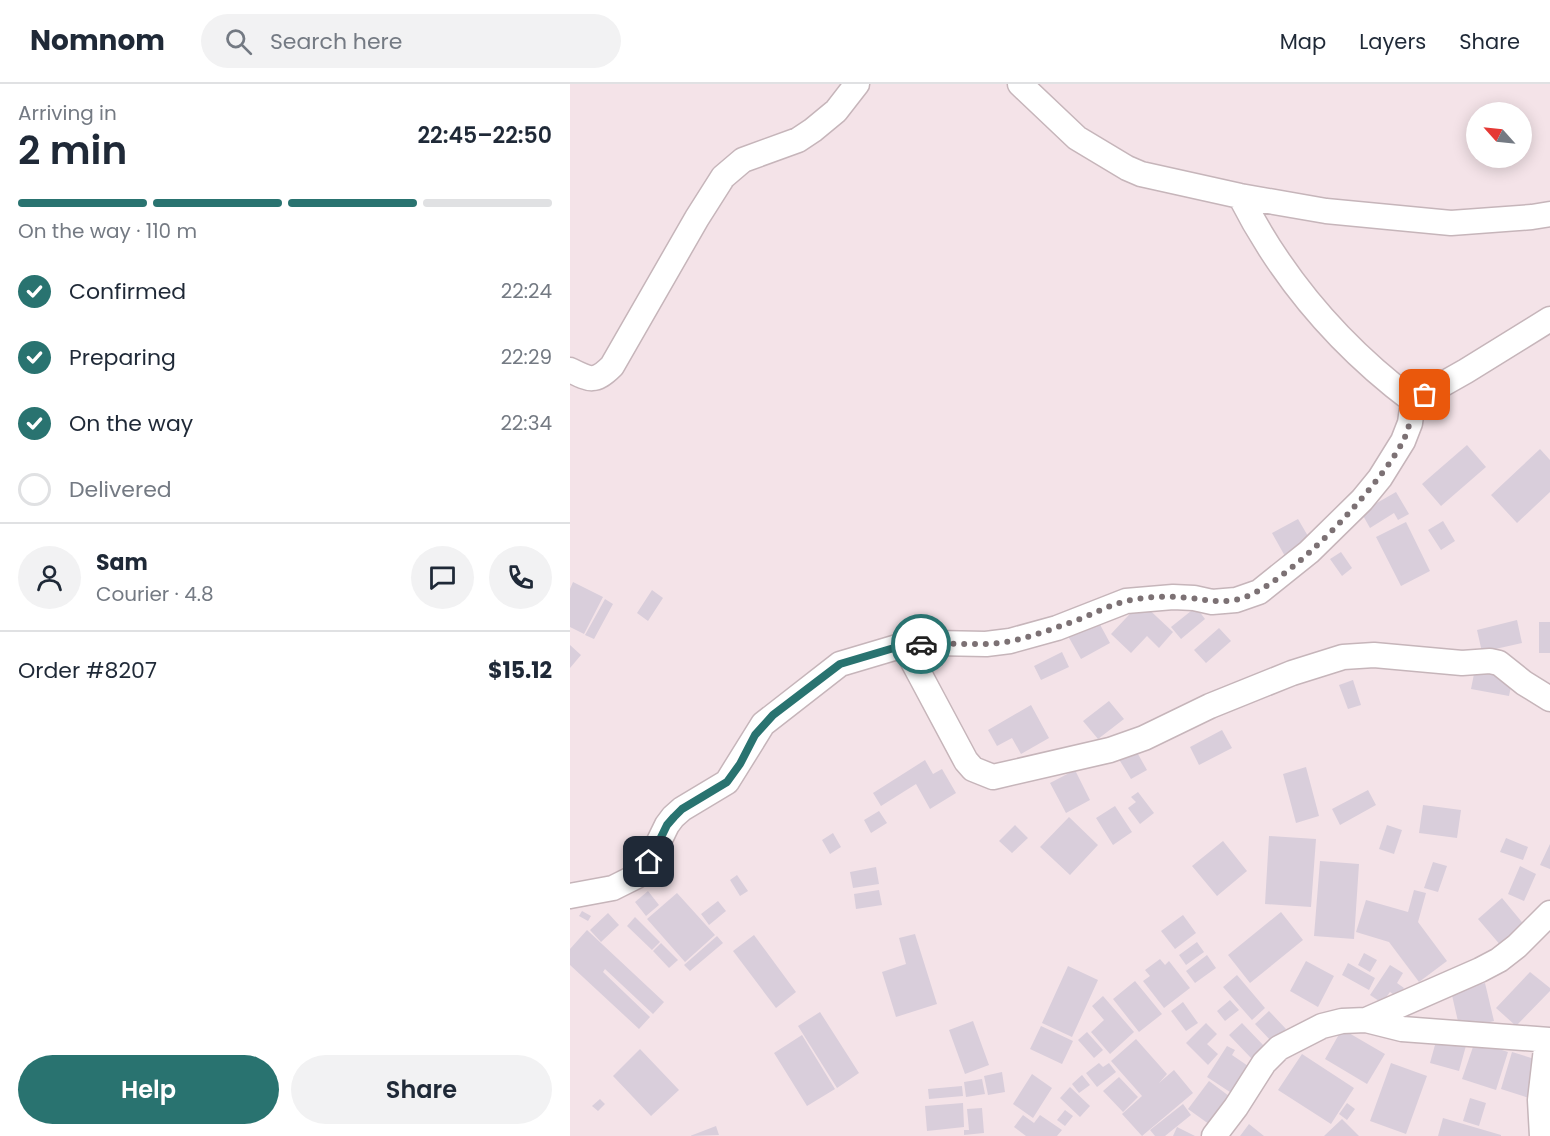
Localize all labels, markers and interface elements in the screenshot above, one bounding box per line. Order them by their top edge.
search box [201,14,621,68]
text: Nomnom [30,21,165,60]
icon: search [222,25,255,58]
text: Search here [270,26,402,57]
text: Map [1280,27,1326,56]
text: Layers [1359,27,1426,56]
text: Share [1459,27,1520,56]
text: Arriving in [18,99,117,127]
north arrow [1466,102,1532,168]
map controls [1466,102,1532,168]
text: 22:45–22:50 [417,120,552,151]
text: 2 min [18,123,127,178]
text: On the way · 110 m [18,217,197,245]
icon: check [18,275,51,308]
text: Confirmed [69,276,186,307]
text: 22:24 [501,277,552,305]
icon: check [18,341,51,374]
text: Preparing [69,342,176,373]
text: 22:29 [501,343,552,371]
pin [1399,369,1450,420]
icon: bag [1408,378,1441,411]
icon: check [18,407,51,440]
text: On the way [69,408,193,439]
text: 22:34 [500,409,552,437]
text: Delivered [69,474,172,505]
button: person [18,546,81,609]
button: chat [411,546,474,609]
button: phone [489,546,552,609]
text: Sam [96,547,148,578]
text: Courier · 4.8 [96,580,214,608]
courier [891,614,951,674]
icon: car [905,628,938,661]
text: Order #8207 [18,655,157,686]
text: $15.12 [488,655,552,686]
pin [623,836,674,887]
icon: home [632,845,665,878]
button: Help [18,1055,279,1124]
button: Share [291,1055,552,1124]

